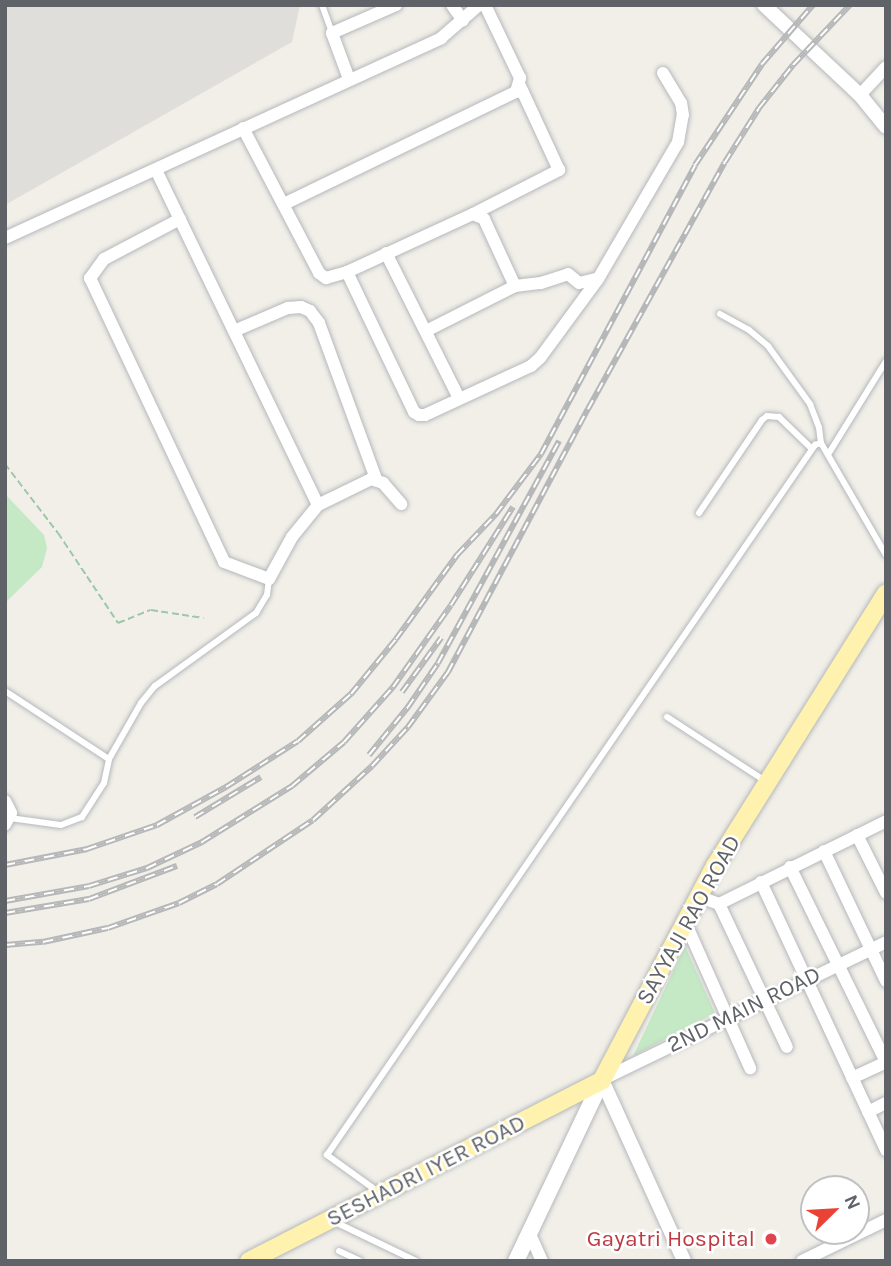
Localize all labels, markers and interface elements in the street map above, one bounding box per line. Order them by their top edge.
street label: SAYYAJI RAO ROAD [631,830,747,1010]
street label: 2ND MAIN ROAD [663,961,825,1059]
street label: SESHADRI IYER ROAD [322,1109,530,1233]
north arrow [800,1175,870,1245]
text: N [840,1192,865,1213]
place label: Gayatri Hospital [587,1225,755,1253]
marker: Gayatri Hospital [761,1229,781,1249]

